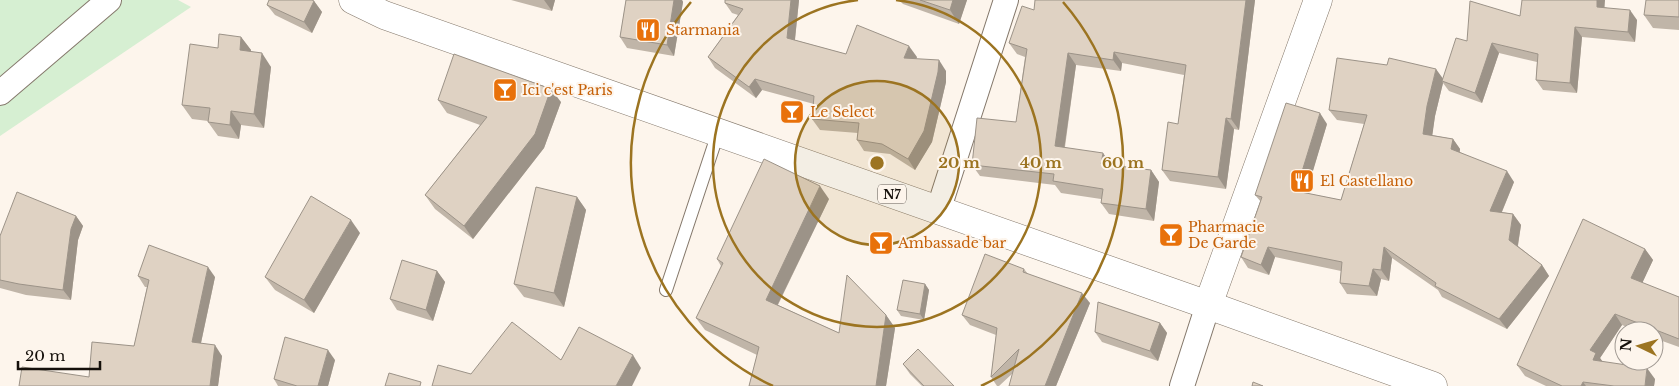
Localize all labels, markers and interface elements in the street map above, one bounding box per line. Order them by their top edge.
restaurant icon: Starmania [635,17,661,43]
place label: Starmania [666,21,740,39]
bar icon: Ici c'est Paris [492,77,518,103]
place label: Ici c'est Paris [522,81,613,99]
bar icon: Le Select [779,99,805,125]
place label: Le Select [810,103,875,121]
text: 20 m [938,153,980,172]
text: 40 m [1020,153,1062,172]
text: 60 m [1102,153,1144,172]
centre of rings [868,154,886,172]
restaurant icon: El Castellano [1289,168,1315,194]
place label: El Castellano [1320,172,1413,190]
road number: N7 [878,184,906,203]
place label: Pharmacie De Garde [1188,218,1265,252]
bar icon: Pharmacie De Garde [1158,222,1184,248]
bar icon: Ambassade bar [868,230,894,256]
place label: Ambassade bar [897,234,1007,252]
north arrow [1614,321,1664,371]
scale bar [18,338,100,370]
text: N [1617,338,1636,352]
text: 20 m [25,346,65,365]

